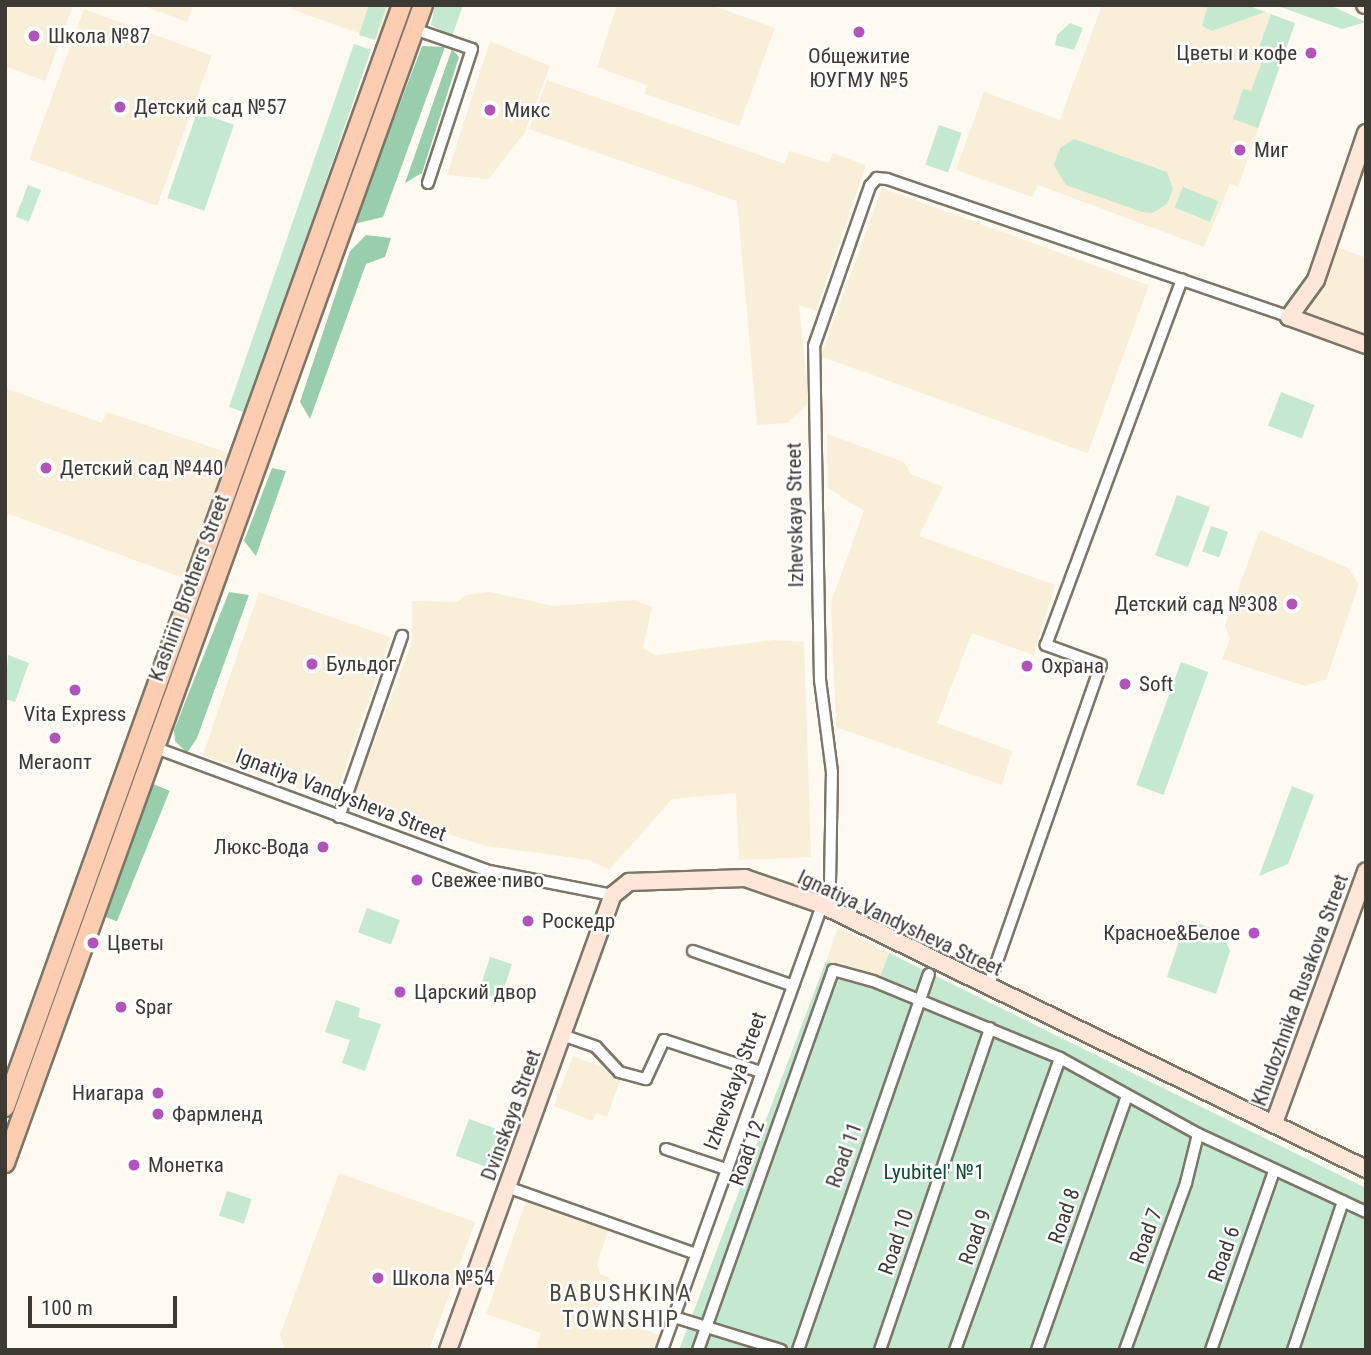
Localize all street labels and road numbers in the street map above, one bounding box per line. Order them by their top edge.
street label: Izhevskaya Street [781,442,809,588]
street label: Kashirin Brothers Street [144,491,234,685]
street label: Ignatiya Vandysheva Street [232,743,450,847]
street label: Ignatiya Vandysheva Street [793,864,1007,982]
street label: Khudozhnika Rusakova Street [1246,871,1354,1109]
street label: Izhevskaya Street [698,1009,772,1153]
street label: Dvinskaya Street [476,1046,546,1184]
street label: Road 12 [724,1117,770,1189]
street label: Road 11 [821,1119,867,1191]
street label: Road 8 [1043,1185,1085,1247]
street label: Road 7 [1124,1205,1168,1267]
street label: Road 10 [873,1206,919,1278]
street label: Road 9 [953,1206,997,1268]
street label: Road 6 [1203,1223,1245,1285]

